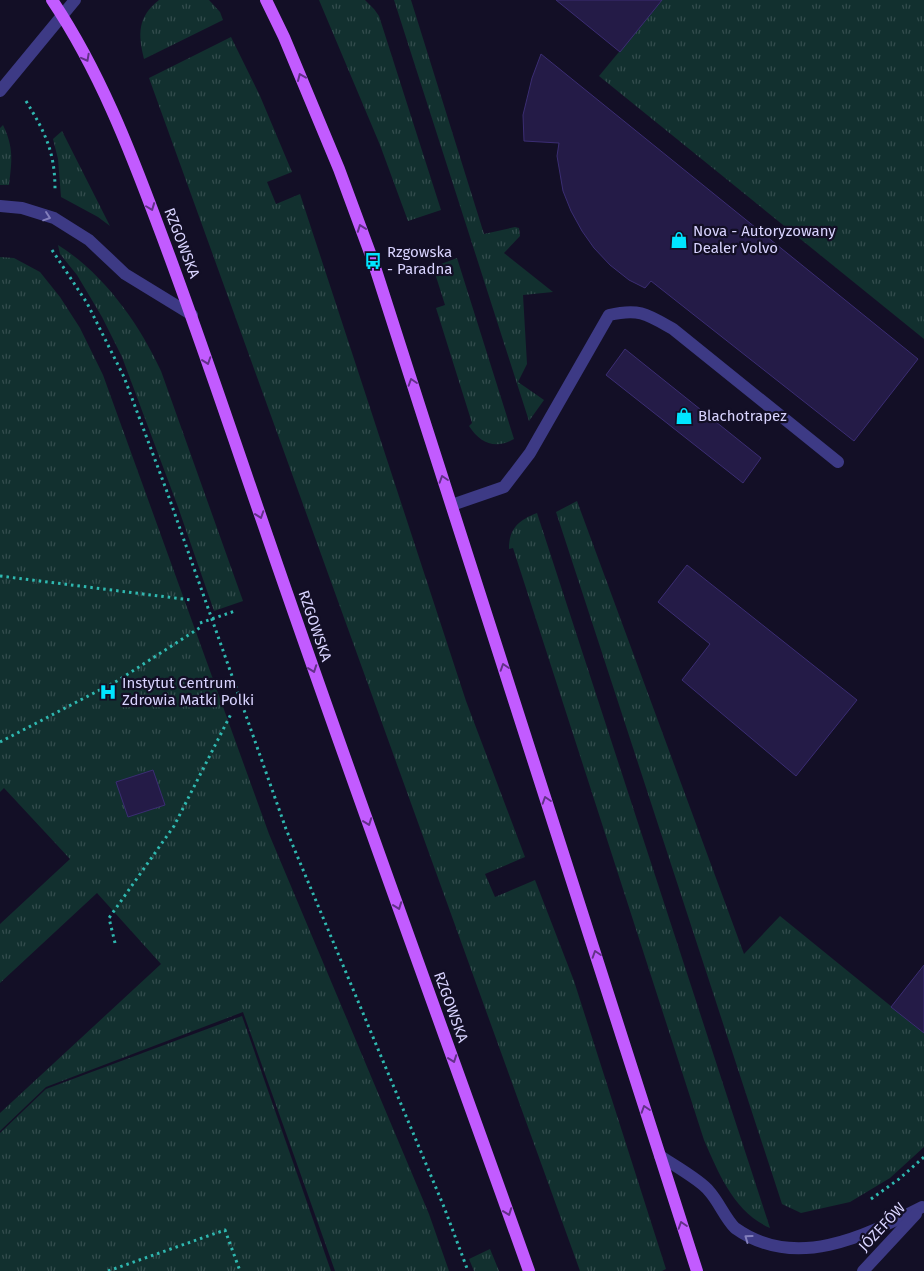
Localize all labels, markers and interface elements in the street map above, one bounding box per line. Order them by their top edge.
one-way arrow [79,53,89,62]
one-way arrow [296,73,306,81]
one-way arrow [145,202,155,211]
street label: RZGOWSKA [160,205,204,281]
one-way arrow [43,211,51,221]
place label: Nova - Autoryzowany Dealer Volvo [693,222,836,257]
one-way arrow [357,224,367,232]
shop icon: Nova - Autoryzowany Dealer Volvo [669,230,689,250]
place label: Rzgowska - Paradna [387,243,452,278]
bus stop icon: Rzgowska - Paradna [363,251,383,271]
one-way arrow [202,357,212,365]
one-way arrow [407,378,417,386]
shop icon: Blachotrapez [674,406,694,426]
place label: Blachotrapez [698,407,787,425]
one-way arrow [439,476,449,484]
one-way arrow [254,510,264,519]
street label: RZGOWSKA [294,588,336,664]
one-way arrow [307,664,317,672]
one-way arrow [500,664,510,672]
place label: Instytut Centrum Zdrowia Matki Polki [122,674,254,709]
hospital icon: Instytut Centrum Zdrowia Matki Polki [98,682,118,702]
one-way arrow [542,796,552,804]
one-way arrow [362,817,372,826]
one-way arrow [392,901,402,910]
one-way arrow [591,951,601,959]
street label: RZGOWSKA [430,969,472,1045]
one-way arrow [447,1054,457,1063]
one-way arrow [641,1106,651,1114]
street label: JÓZEFÓW [855,1198,910,1255]
one-way arrow [502,1207,512,1216]
one-way arrow [678,1221,688,1229]
one-way arrow [745,1235,754,1244]

